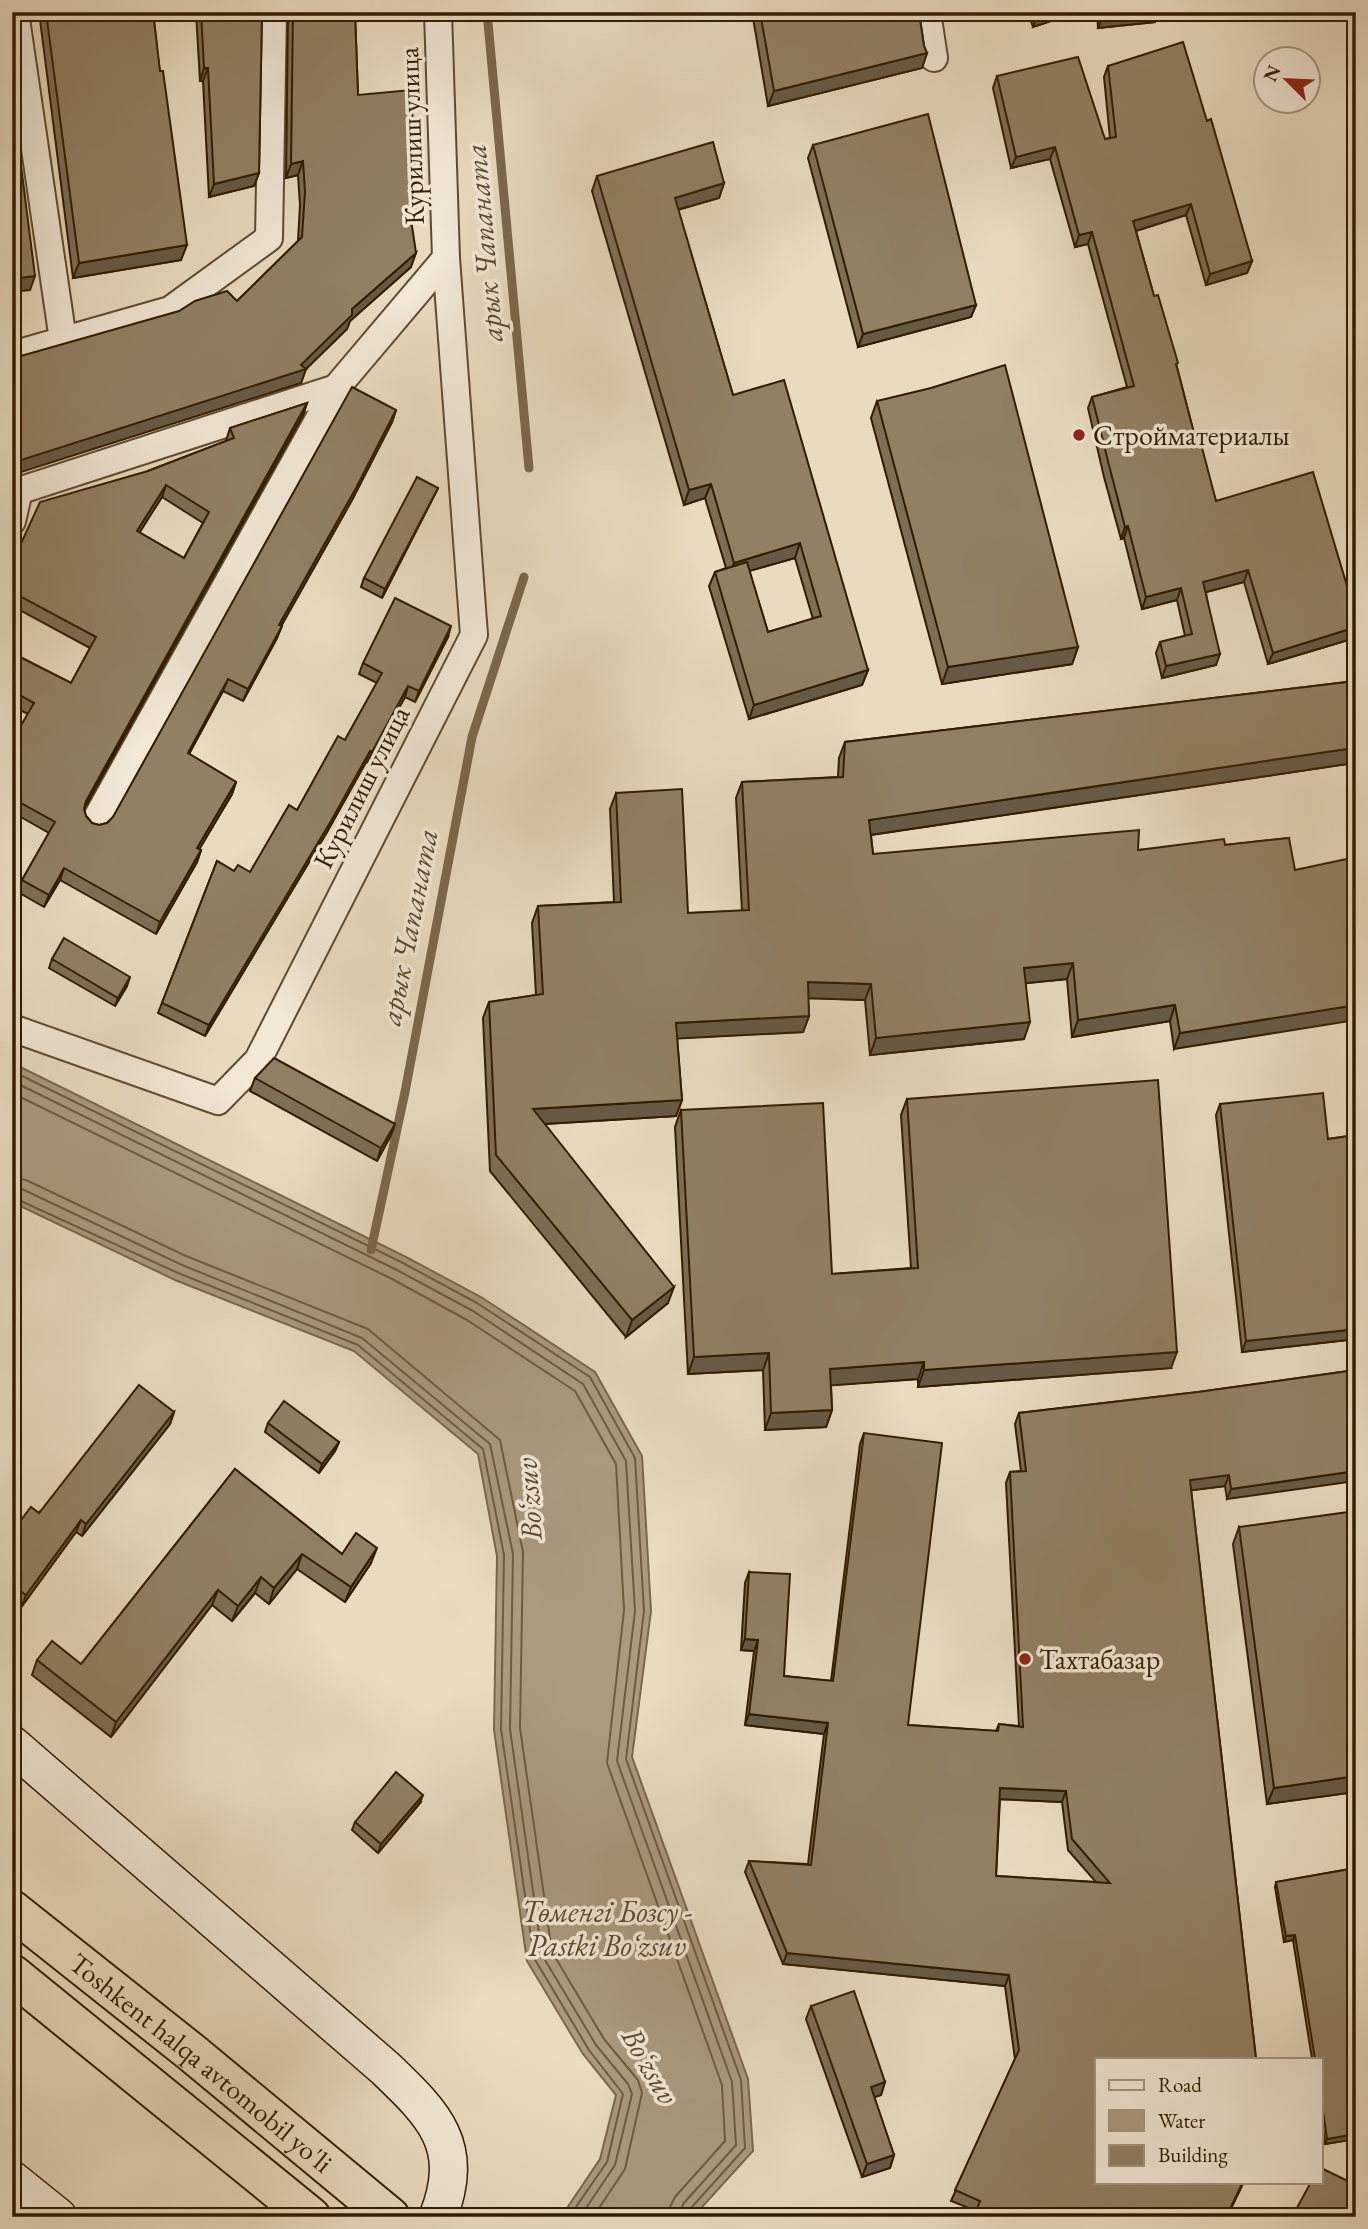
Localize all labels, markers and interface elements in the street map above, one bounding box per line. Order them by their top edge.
street label: Курилиш улица [390,46,432,225]
north arrow [1252,46,1322,116]
text: N [1257,61,1287,85]
water label: арык Чапаната [455,142,512,345]
place label: Стройматериалы [1093,417,1290,453]
marker: Стройматериалы [1071,427,1087,443]
street label: Курилиш улица [305,699,418,874]
water label: арык Чапаната [370,826,447,1029]
water label: Boʻzsuv [506,1456,551,1543]
place label: Тахтабазар [1039,1641,1160,1677]
marker: Тахтабазар [1017,1651,1033,1667]
water label: Төменгі Бозсу - Pastki Boʻzsuv [522,1892,692,1965]
street label: Toshkent halqa avtomobil yo'li [62,1945,341,2180]
water label: Boʻzsuv [612,2019,688,2111]
legend [1095,2058,1322,2184]
text: Road [1158,2071,1202,2098]
text: Water [1158,2107,1205,2134]
text: Building [1158,2141,1228,2168]

